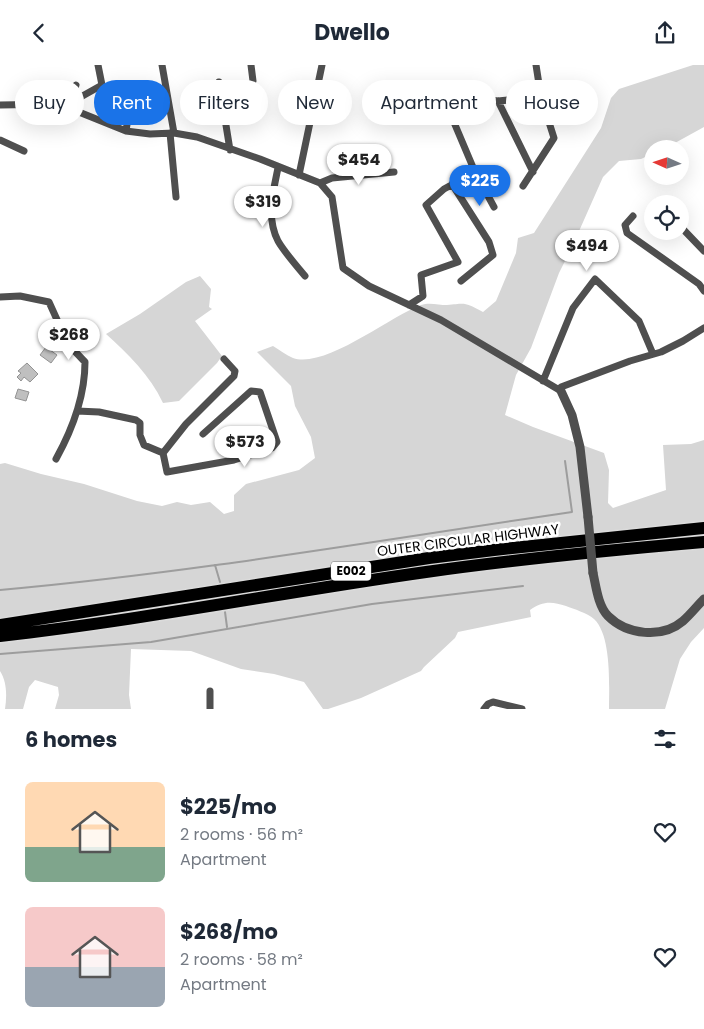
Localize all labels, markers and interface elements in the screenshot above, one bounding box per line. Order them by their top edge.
text: Dwello [314,17,390,48]
icon: back [25,19,53,47]
icon: share [651,19,679,47]
chip: Buy [15,80,84,125]
chip: Rent [94,80,170,125]
chip: Filters [180,80,268,125]
chip: New [278,80,352,125]
chip: Apartment [362,80,496,125]
chip: House [506,80,598,125]
north arrow [644,140,689,185]
map controls [644,140,689,240]
pin: $454 [329,143,389,186]
text: $454 [338,148,380,171]
pin: $225 [450,165,510,207]
text: $225 [460,169,500,192]
pin: $319 [233,185,293,228]
text: $319 [245,190,281,213]
button: locate [644,195,689,240]
pin: $494 [557,229,617,272]
text: $494 [566,234,608,257]
pin: $268 [39,319,99,361]
text: $268 [49,323,89,346]
pin: $573 [215,425,275,468]
text: $573 [225,430,265,453]
street label: OUTER CIRCULAR HIGHWAY [376,519,560,561]
road number: E002 [331,561,371,581]
text: 6 homes [25,725,117,754]
icon: filters [651,725,679,753]
text: $225/mo [180,792,277,821]
icon: home [65,802,125,862]
icon: heart [651,818,679,846]
text: 2 rooms · 56 m² [180,823,303,846]
text: Apartment [180,848,267,871]
text: $268/mo [180,917,278,946]
icon: home [65,927,125,987]
icon: heart [651,943,679,971]
text: 2 rooms · 58 m² [180,948,303,971]
text: Apartment [180,973,267,996]

